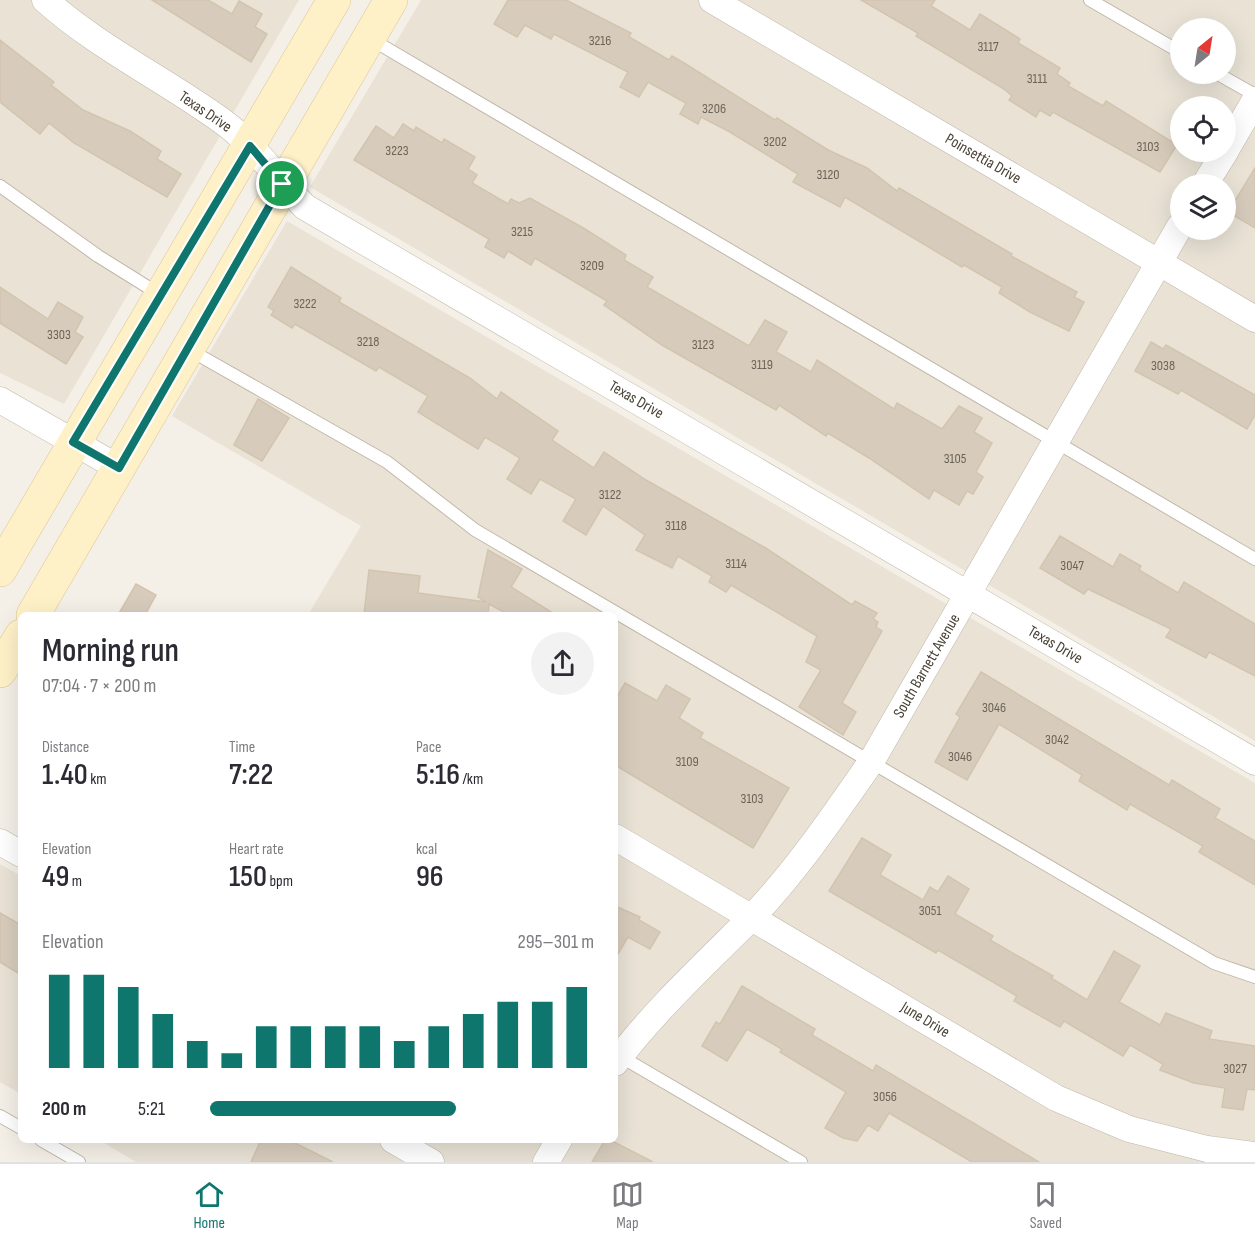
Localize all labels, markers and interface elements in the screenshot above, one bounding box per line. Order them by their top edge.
north arrow [1170,18,1236,84]
map controls [1170,18,1236,240]
house number: 3216 [589,32,611,49]
house number: 3117 [977,38,999,55]
house number: 3111 [1027,70,1047,87]
street label: Texas Drive [175,87,235,137]
button: locate [1170,96,1236,162]
house number: 3206 [702,100,726,117]
street label: Poinsettia Drive [942,130,1024,188]
house number: 3202 [763,133,787,150]
house number: 3103 [1137,138,1160,155]
house number: 3223 [385,142,409,159]
pin [256,158,307,209]
house number: 3120 [817,166,839,183]
icon: arrive [265,167,298,200]
button: layers [1170,174,1236,240]
house number: 3215 [511,223,533,240]
house number: 3209 [580,257,604,274]
house number: 3222 [293,295,317,312]
house number: 3303 [47,326,71,343]
house number: 3218 [357,333,379,350]
house number: 3123 [692,336,714,353]
house number: 3119 [751,356,773,373]
house number: 3038 [1151,357,1175,374]
street label: Texas Drive [605,377,667,423]
house number: 3105 [944,450,967,467]
house number: 3122 [599,486,621,503]
house number: 3118 [665,517,687,534]
house number: 3114 [725,555,747,572]
house number: 3047 [1060,557,1084,574]
street label: South Barnett Avenue [890,611,964,721]
street label: Texas Drive [1024,622,1086,668]
text: Morning run [42,631,179,671]
button: share [531,632,594,695]
text: 07:04 · 7 × 200 m [42,674,156,698]
house number: 3046 [982,699,1006,716]
house number: 3042 [1045,731,1069,748]
text: Distance [42,738,89,757]
text: Time [229,738,255,757]
text: Pace [416,738,441,757]
house number: 3046 [948,748,972,765]
house number: 3109 [675,753,699,770]
text: 1.40 [42,757,88,793]
text: 7:22 [229,757,273,793]
text: 5:16 [416,757,460,793]
text: km [88,770,107,789]
text: /km [460,770,483,789]
house number: 3103 [741,790,764,807]
text: Elevation [42,840,91,859]
text: Heart rate [229,840,284,859]
text: kcal [416,840,437,859]
text: 49 [42,859,69,895]
text: 150 [229,859,267,895]
text: 96 [416,859,444,895]
text: m [69,872,82,891]
text: bpm [267,872,293,891]
house number: 3051 [919,902,941,919]
text: Elevation [42,930,104,954]
text: 295–301 m [517,930,594,954]
street label: June Drive [896,998,953,1042]
house number: 3027 [1223,1060,1247,1077]
house number: 3056 [873,1088,897,1105]
text: 200 m [42,1097,86,1121]
text: 5:21 [138,1097,165,1121]
tab: Home [193,1178,226,1233]
tab: Map [611,1178,644,1233]
tab: Saved [1029,1178,1062,1233]

